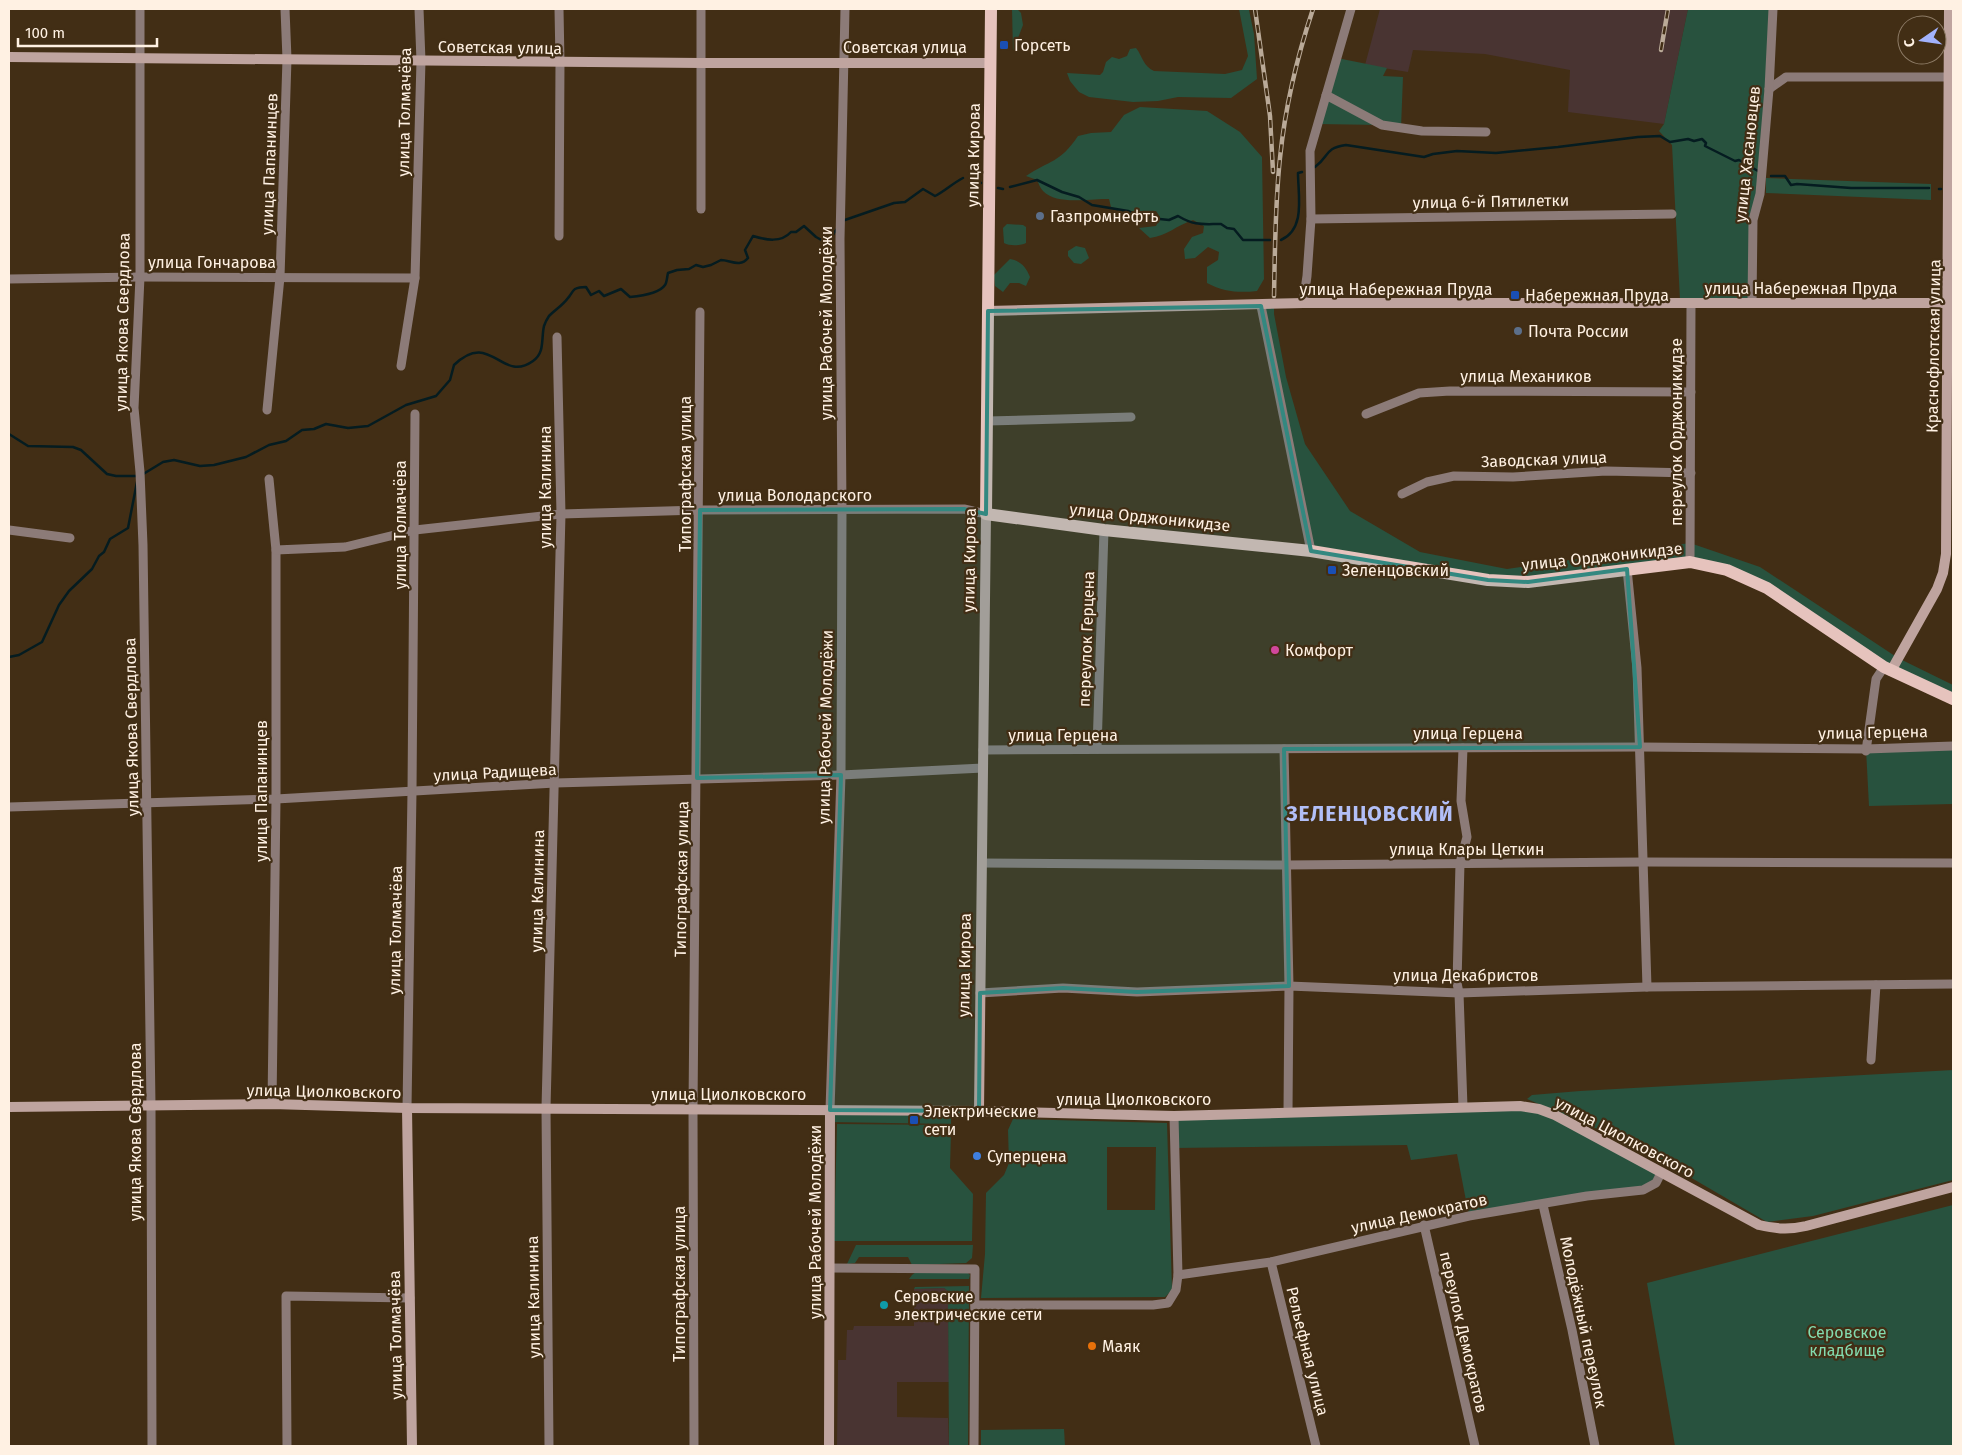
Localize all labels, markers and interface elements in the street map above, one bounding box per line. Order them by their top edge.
scale bar [18,15,156,47]
north arrow [1897,15,1947,65]
text: 100 m [25,24,65,42]
place label: Горсеть [1014,36,1071,55]
street label: Советская улица [438,37,562,58]
text: С [1901,37,1919,49]
street label: Советская улица [843,38,967,57]
marker: Горсеть [998,39,1010,51]
street label: улица Толмачёва [394,47,415,177]
street label: улица Хасановцев [1731,85,1764,223]
street label: улица Папанинцев [258,93,281,235]
street label: улица Кирова [963,103,984,207]
street label: улица 6-й Пятилетки [1412,191,1570,212]
place label: Газпромнефть [1050,207,1159,226]
marker: Газпромнефть [1034,210,1046,222]
street label: улица Рабочей Молодёжи [817,226,836,420]
street label: улица Якова Свердлова [111,233,134,412]
street label: улица Гончарова [148,253,276,272]
street label: Краснофлотская улица [1922,259,1945,433]
street label: улица Набережная Пруда [1705,279,1897,298]
street label: улица Набережная Пруда [1300,280,1492,299]
place label: Набережная Пруда [1525,286,1669,305]
marker: Набережная Пруда [1509,289,1521,301]
place label: Почта России [1528,322,1629,341]
marker: Почта России [1512,325,1524,337]
street label: переулок Орджоникидзе [1667,338,1686,526]
street label: улица Механиков [1460,367,1592,386]
street label: Типографская улица [676,396,695,552]
street label: улица Калинина [536,426,555,548]
street label: Заводская улица [1481,448,1607,471]
street label: улица Толмачёва [391,460,410,590]
street label: улица Володарского [718,486,872,505]
street label: улица Орджоникидзе [1069,500,1231,535]
street label: улица Кирова [959,508,980,612]
street label: улица Орджоникидзе [1521,539,1683,574]
place label: Зеленцовский [1342,561,1449,580]
marker: Зеленцовский [1326,564,1338,576]
street label: переулок Герцена [1075,571,1098,707]
street label: улица Рабочей Молодёжи [814,630,837,824]
street label: улица Якова Свердлова [120,637,143,816]
place label: Комфорт [1285,641,1354,660]
marker: Комфорт [1269,644,1281,656]
street label: улица Папанинцев [252,720,271,862]
street label: улица Герцена [1818,722,1928,743]
street label: улица Герцена [1413,724,1523,743]
street label: улица Герцена [1008,726,1118,745]
street label: улица Радищева [433,760,557,785]
district label: ЗЕЛЕНЦОВСКИЙ [1285,800,1454,827]
street label: Типографская улица [671,801,692,957]
street label: улица Калинина [527,829,548,953]
street label: улица Клары Цеткин [1389,840,1545,859]
street label: улица Толмачёва [385,865,406,995]
street label: улица Кирова [954,913,975,1017]
street label: улица Декабристов [1393,966,1539,985]
street label: улица Якова Свердлова [126,1043,145,1221]
street label: улица Циолковского [246,1081,402,1102]
street label: улица Циолковского [652,1085,806,1104]
street label: улица Циолковского [1057,1090,1211,1109]
street label: улица Циолковского [1552,1093,1698,1182]
place label: Электрические сети [924,1102,1037,1139]
marker: Электрические сети [908,1114,920,1126]
street label: улица Рабочей Молодёжи [806,1125,825,1319]
place label: Суперцена [987,1147,1067,1166]
marker: Суперцена [971,1150,983,1162]
street label: улица Демократов [1349,1190,1489,1237]
street label: Типографская улица [670,1206,689,1362]
street label: улица Калинина [523,1235,544,1359]
street label: Молодёжный переулок [1556,1235,1611,1410]
street label: переулок Демократов [1436,1250,1491,1415]
street label: улица Толмачёва [385,1270,406,1400]
street label: Рельефная улица [1282,1285,1333,1418]
place label: Серовские электрические сети [894,1287,1043,1324]
marker: Серовские электрические сети [878,1299,890,1311]
park label: Серовское кладбище [1807,1323,1887,1360]
place label: Маяк [1102,1337,1141,1356]
marker: Маяк [1086,1340,1098,1352]

